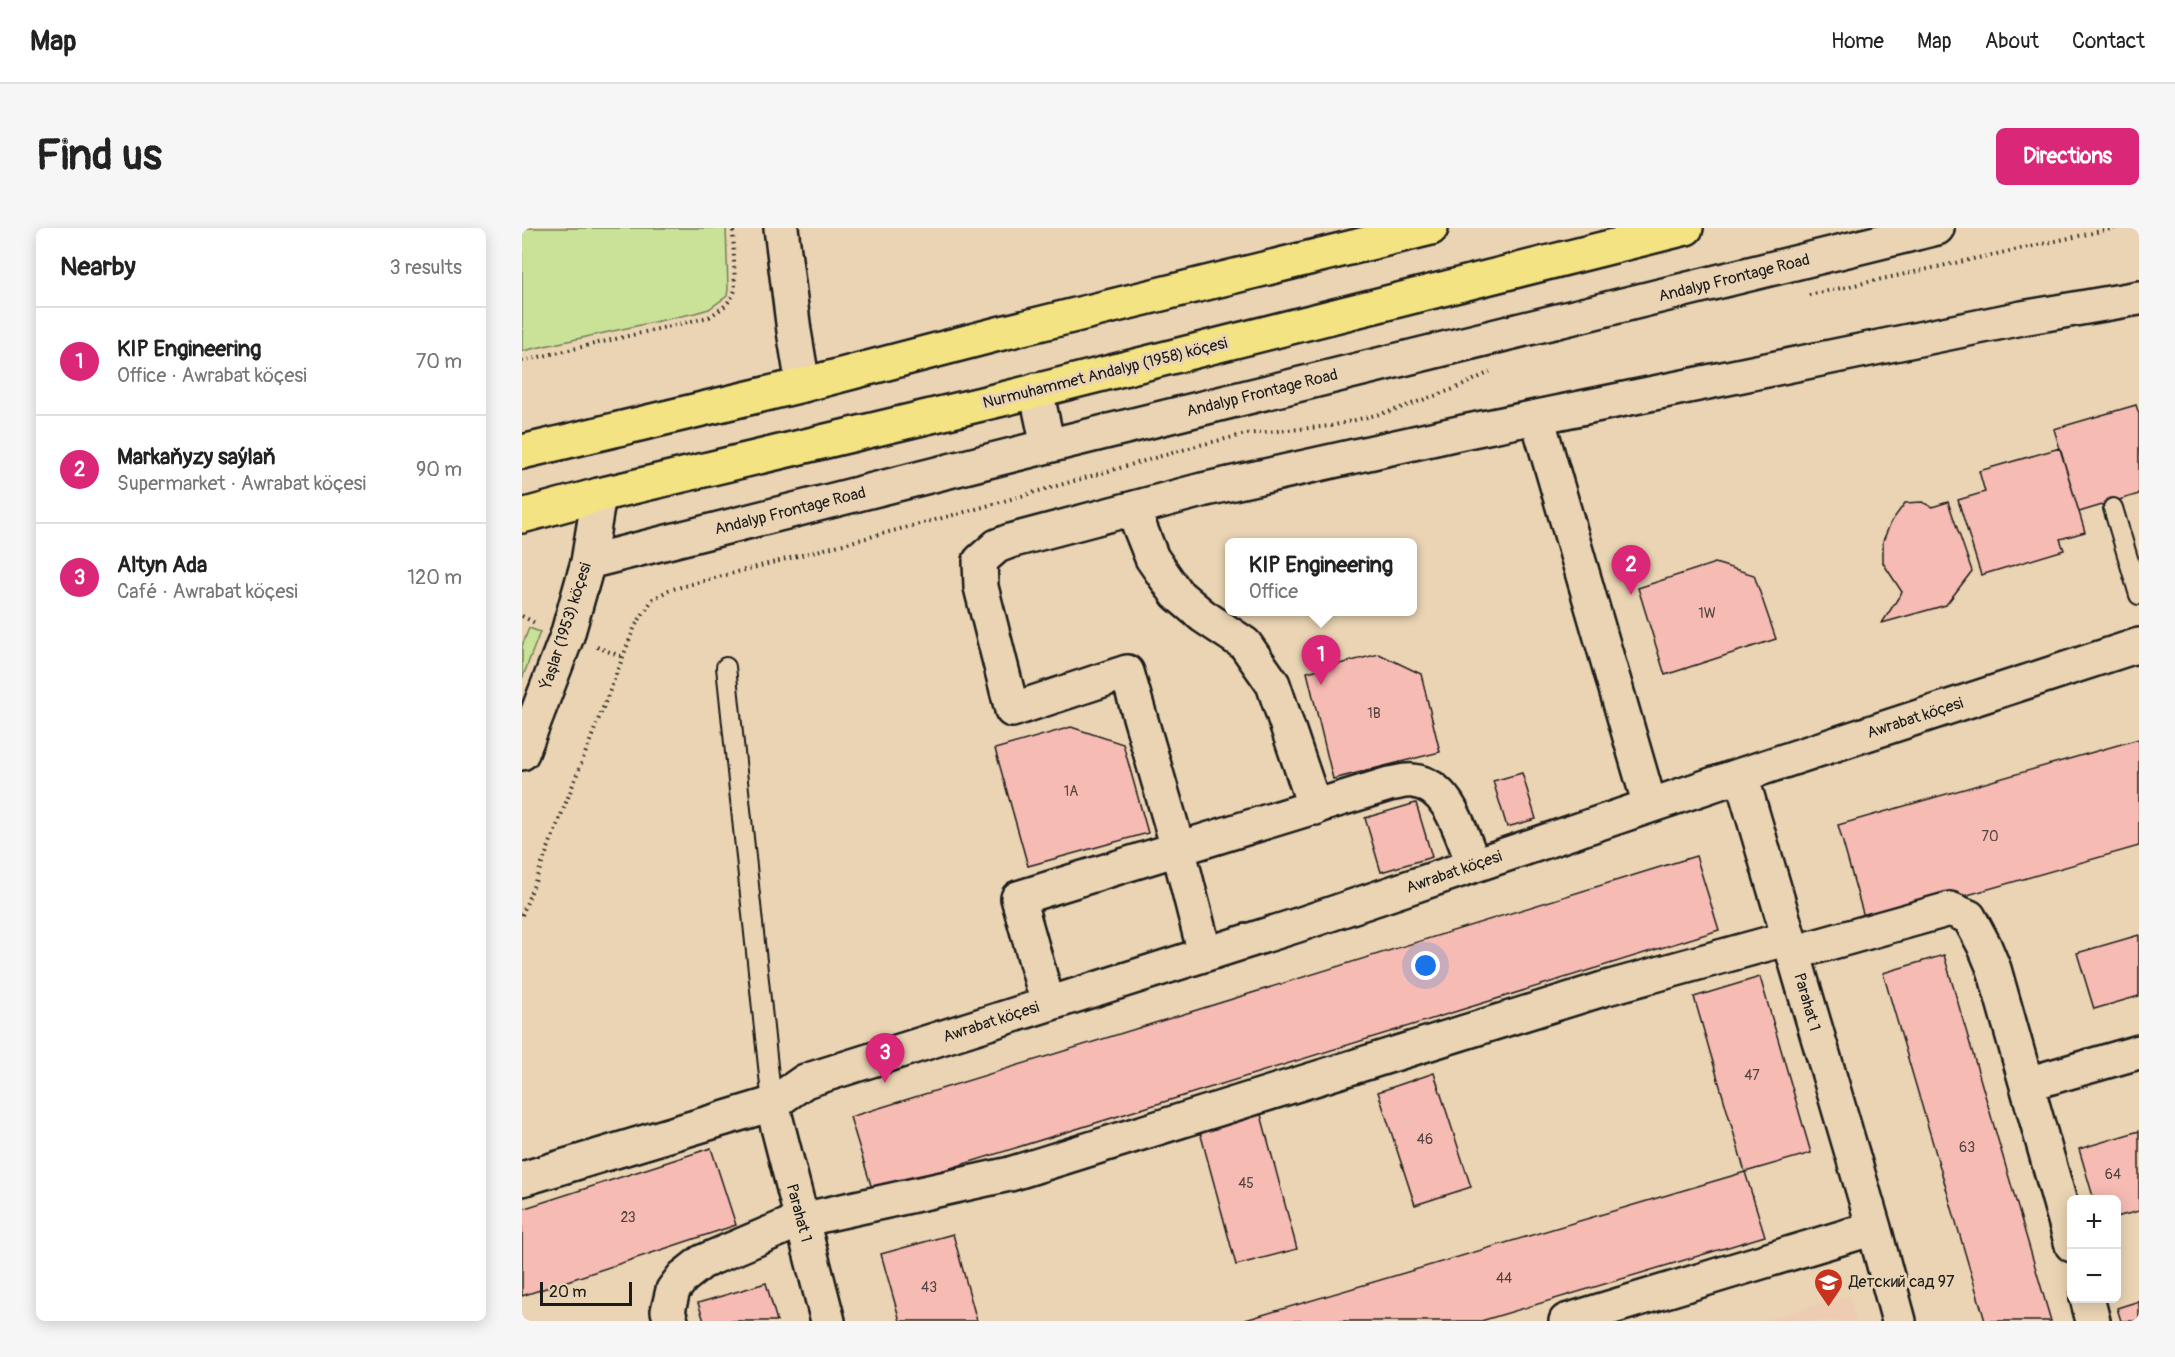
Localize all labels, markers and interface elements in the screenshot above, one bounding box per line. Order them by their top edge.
text: Map [30,24,76,59]
text: Home [1831,28,1884,55]
text: Map [1917,28,1952,55]
text: About [1985,28,2039,55]
text: Contact [2072,28,2145,55]
button: Directions [1996,128,2139,185]
text: Find us [36,130,162,182]
street label: Andalyp Frontage Road [1656,250,1812,306]
text: Nearby [60,251,136,283]
text: 3 results [390,255,462,280]
street label: Nurmuhammet Andalyp (1958) köçesi [981,333,1230,413]
text: KIP Engineering [117,335,261,363]
text: 1 [76,349,83,374]
text: 70 m [416,349,462,374]
text: Office · Awrabat köçesi [117,363,307,388]
street label: Andalyp Frontage Road [1184,365,1340,421]
text: Markaňyzy saýlaň [117,443,276,471]
text: 2 [74,457,85,482]
text: 90 m [416,457,462,482]
text: Supermarket · Awrabat köçesi [117,471,366,496]
street label: Andalyp Frontage Road [712,483,868,539]
popup [1225,538,1417,616]
pin: 2 [1612,546,1650,595]
text: Altyn Ada [117,551,207,579]
text: KIP Engineering [1249,551,1393,579]
street label: Ýaşlar (1953) köçesi [536,560,596,693]
text: 3 [74,565,85,590]
text: 120 m [407,565,462,590]
text: Café · Awrabat köçesi [117,579,298,604]
text: Office [1249,579,1298,604]
house number: 1W [1698,605,1716,622]
pin: 1 [1302,636,1340,685]
street label: Awrabat köçesi [1864,693,1966,743]
house number: 1B [1367,705,1381,722]
house number: 1A [1064,783,1078,800]
house number: 70 [1982,828,1998,845]
street label: Awrabat köçesi [1403,846,1505,898]
your location [1411,951,1440,980]
street label: Parahat 1 [1789,971,1825,1033]
street label: Awrabat köçesi [940,997,1042,1047]
pin: 3 [866,1034,904,1083]
house number: 47 [1744,1067,1760,1084]
house number: 46 [1417,1131,1433,1148]
house number: 63 [1959,1139,1975,1156]
house number: 64 [2105,1166,2121,1183]
house number: 45 [1238,1175,1254,1192]
street label: Parahat 1 [782,1182,816,1244]
map controls [2067,1195,2121,1303]
button: + [2067,1195,2121,1249]
house number: 23 [620,1209,636,1226]
button: − [2067,1249,2121,1303]
school or university icon: Детский сад 97 [1812,1266,1844,1308]
house number: 44 [1496,1270,1512,1287]
place label: Детский сад 97 [1848,1272,1955,1292]
scale bar [540,1279,632,1306]
house number: 43 [921,1279,937,1296]
text: 20 m [549,1282,587,1302]

